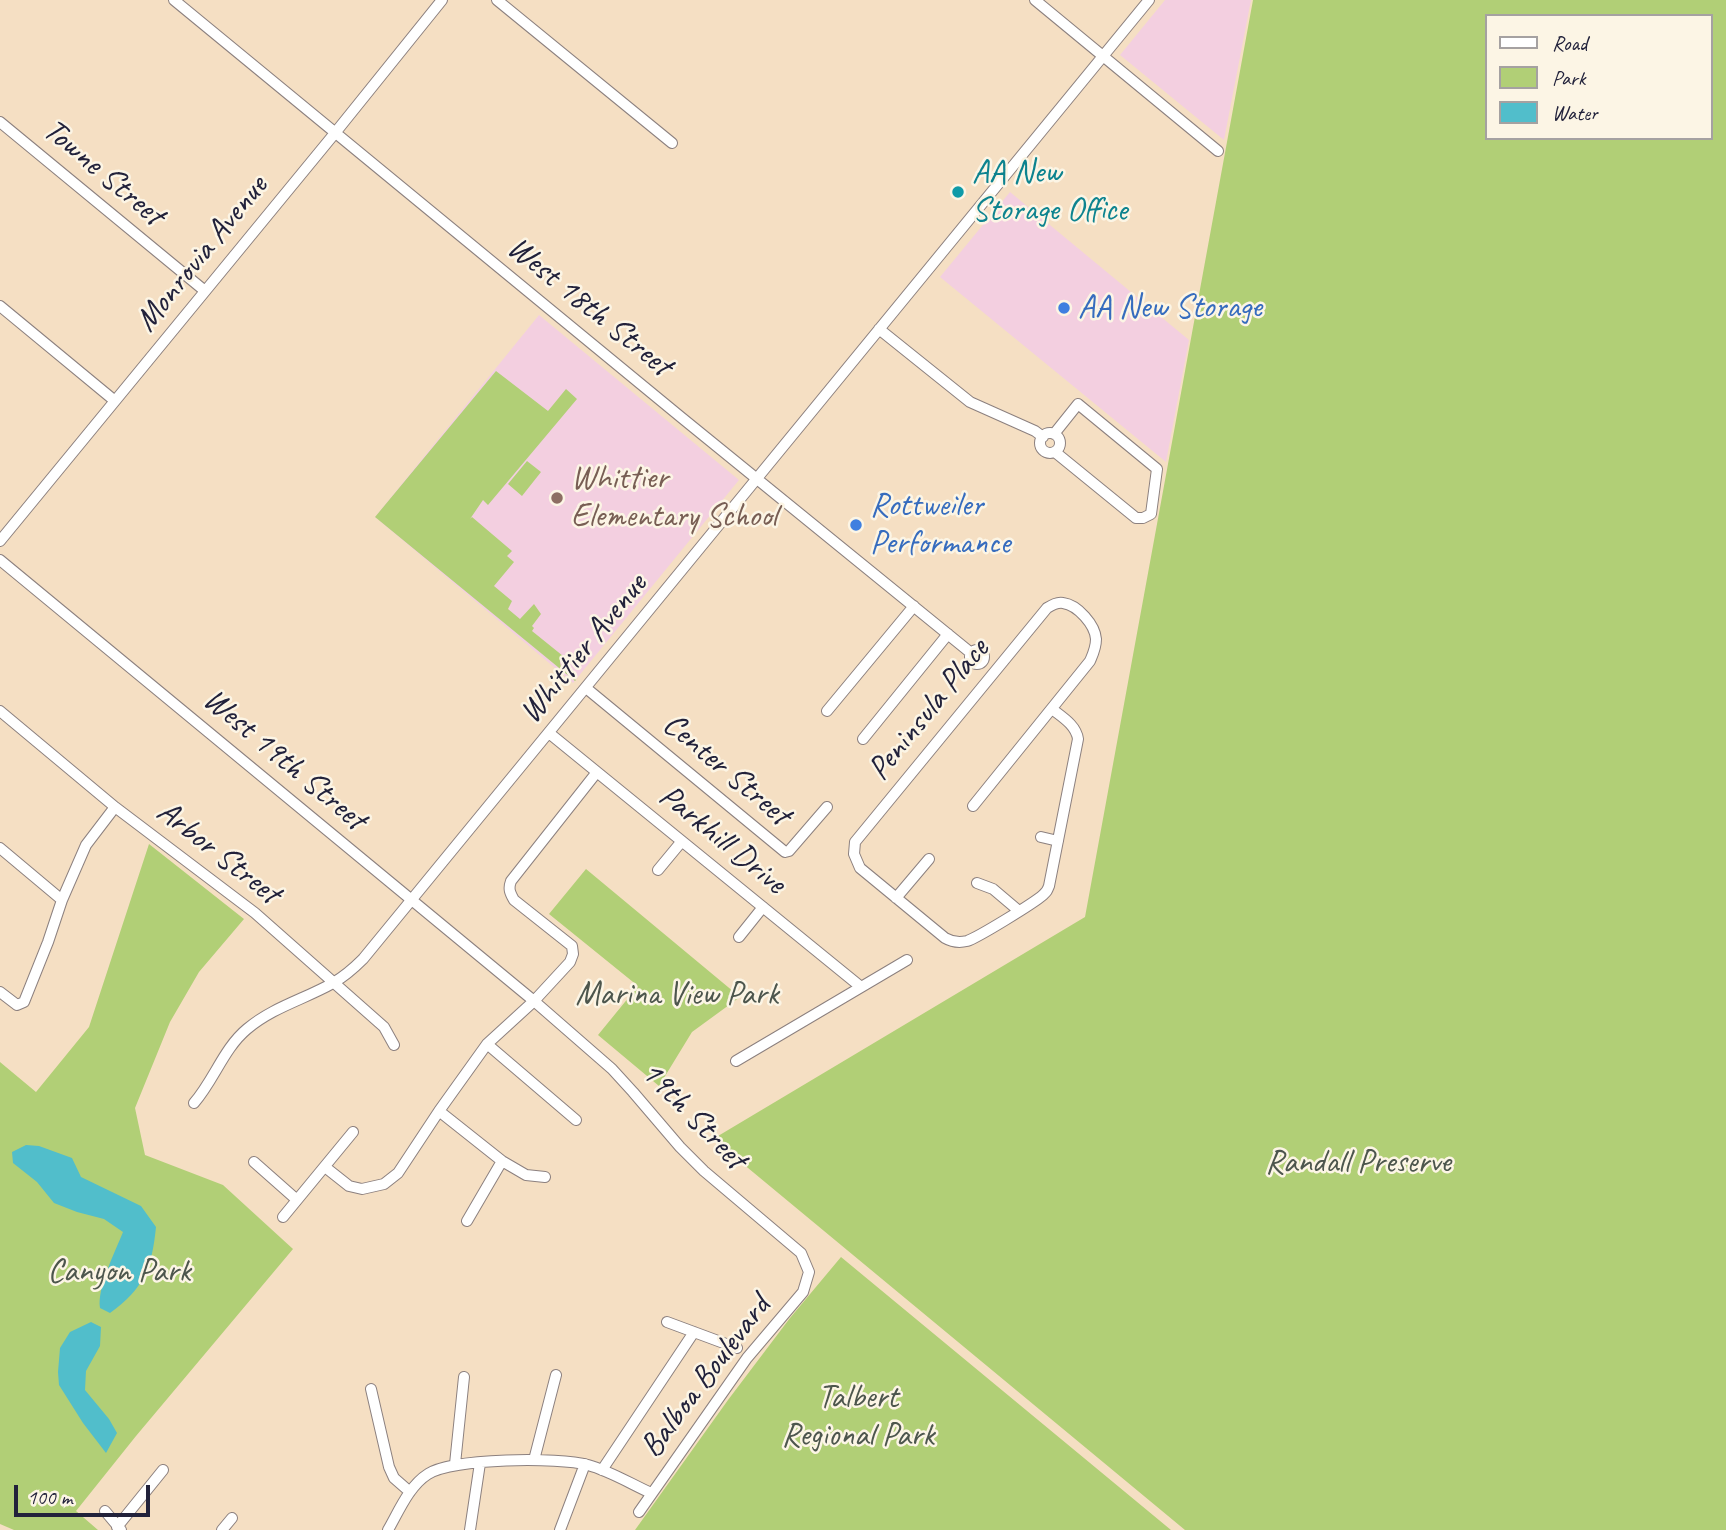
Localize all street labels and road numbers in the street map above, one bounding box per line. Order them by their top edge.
street label: Towne Street [34,111,172,235]
street label: Monrovia Avenue [127,168,277,340]
street label: West 18th Street [499,229,679,385]
street label: Whittier Avenue [512,566,656,732]
street label: Peninsula Place [860,631,998,789]
street label: West 19th Street [194,680,374,840]
street label: Center Street [654,705,798,835]
street label: Parkhill Drive [651,777,793,903]
street label: Arbor Street [148,792,288,914]
street label: 19th Street [632,1054,754,1178]
street label: Balboa Boulevard [632,1288,780,1466]

